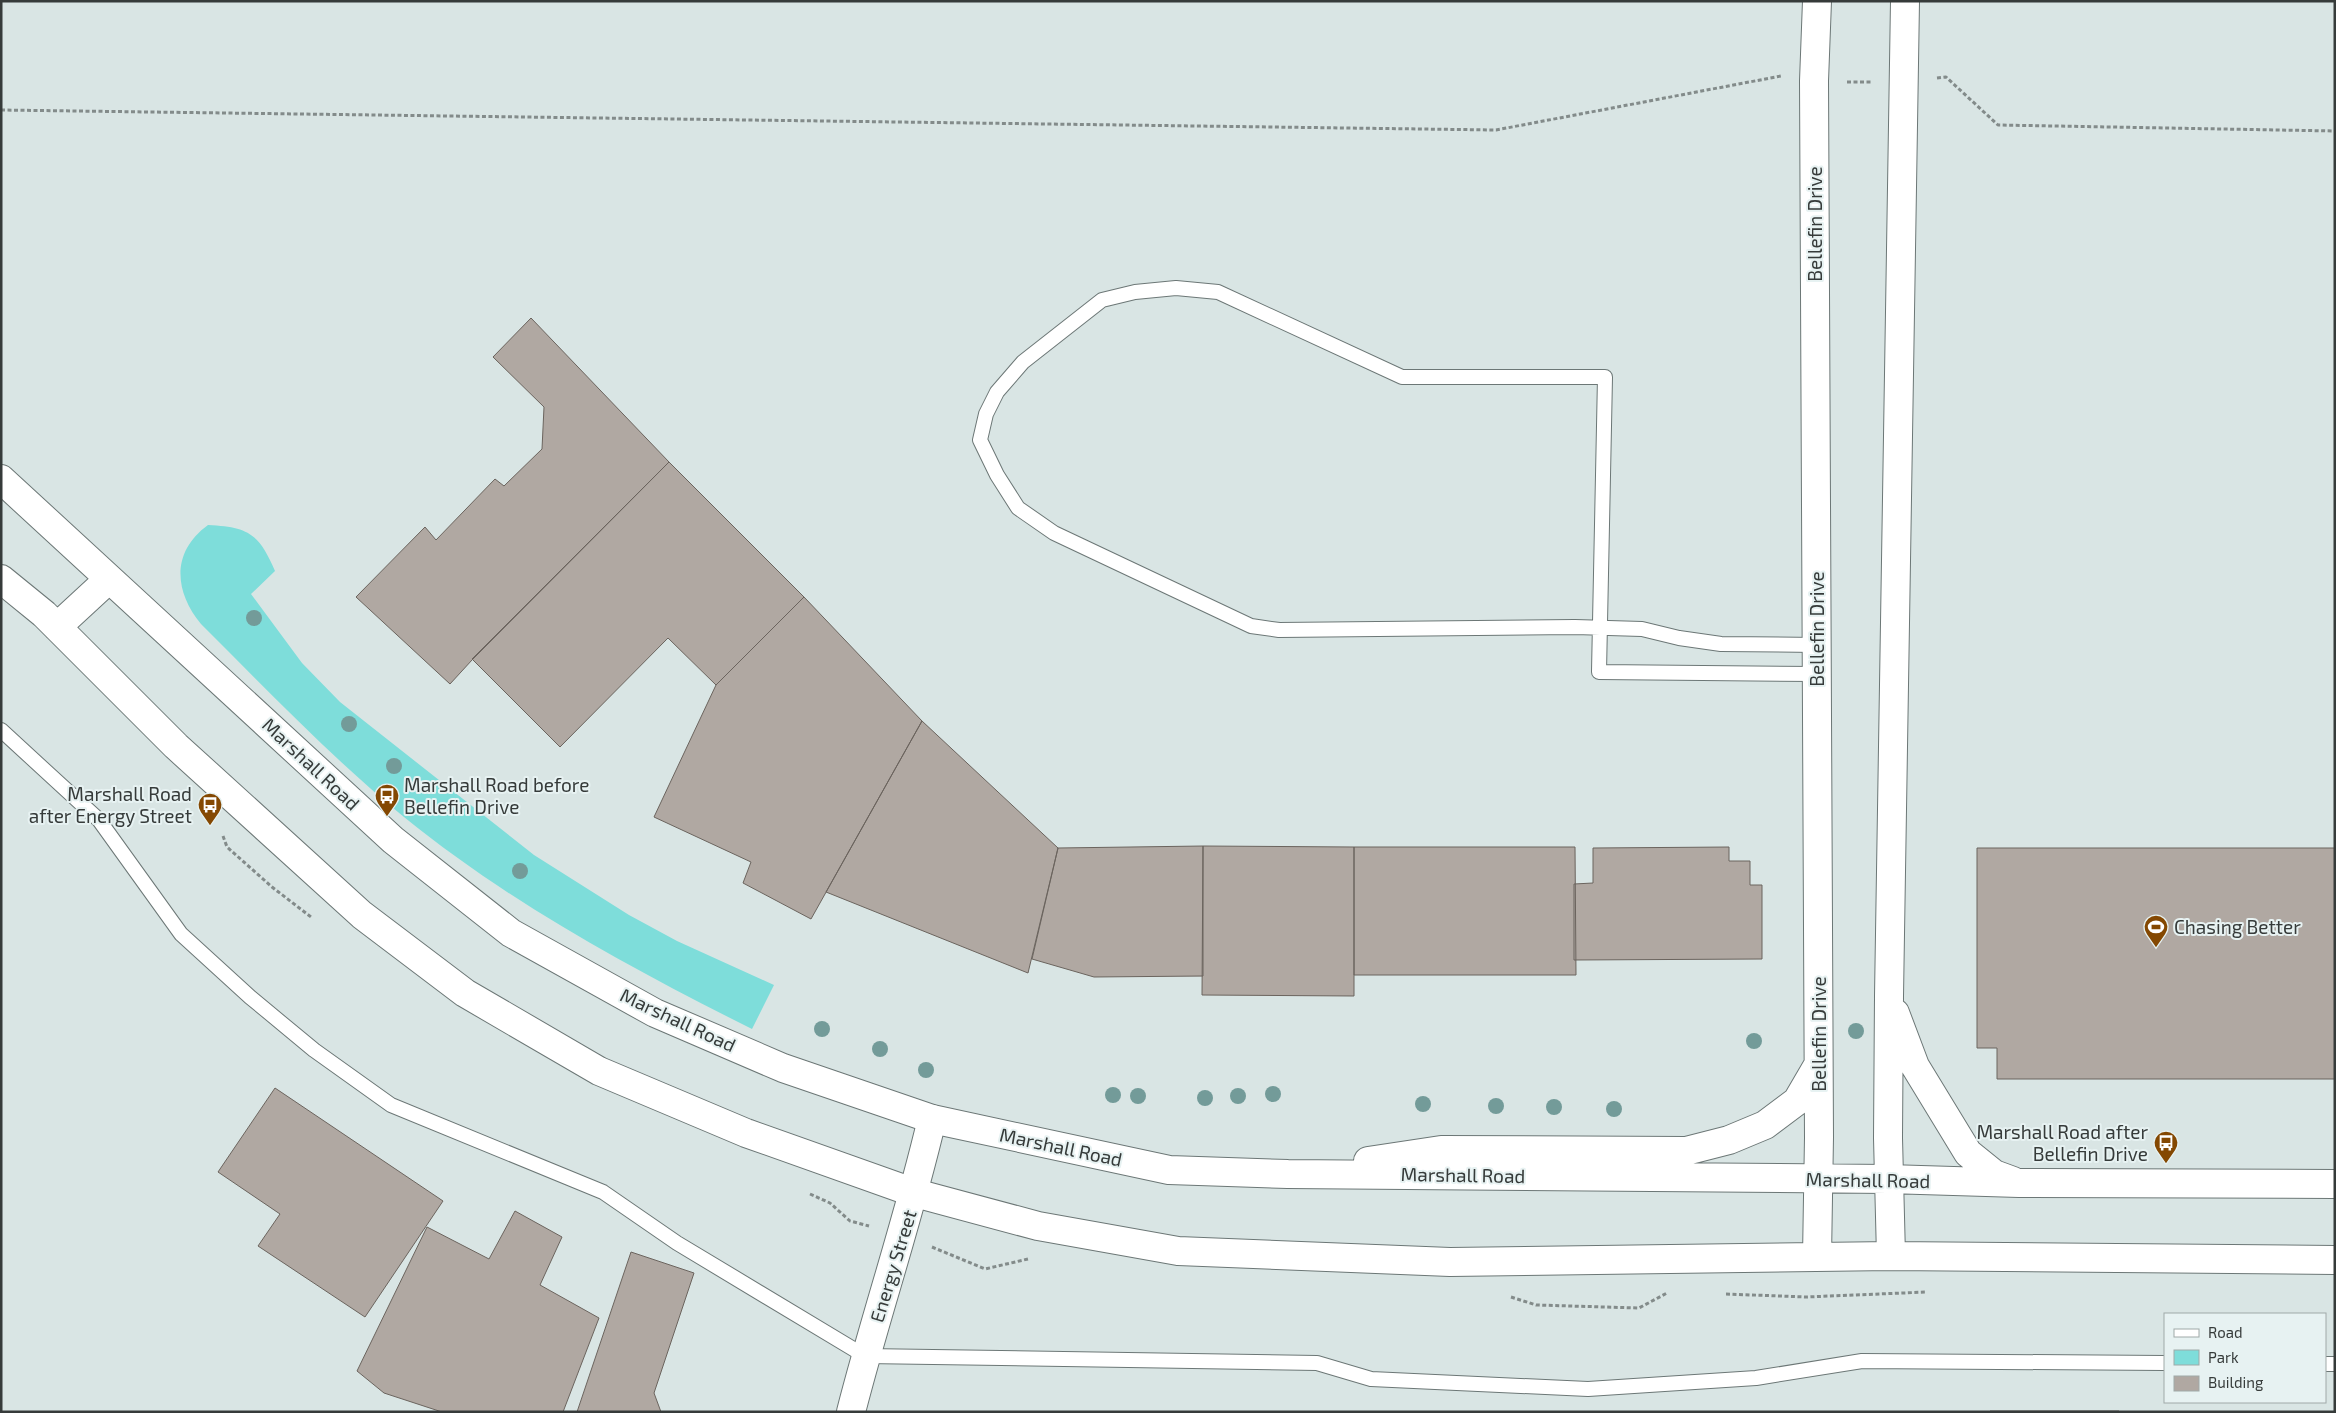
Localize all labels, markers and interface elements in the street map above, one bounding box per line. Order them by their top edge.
street label: Bellefin Drive [1803,166,1826,282]
street label: Bellefin Drive [1805,571,1828,687]
street label: Marshall Road [258,713,365,815]
place label: Marshall Road before Bellefin Drive [404,773,589,818]
place label: Marshall Road after Energy Street [29,782,192,827]
bus stop icon: Marshall Road before Bellefin Drive [374,783,400,817]
bus stop icon: Marshall Road after Energy Street [197,792,223,826]
sports icon: Chasing Better [2143,914,2169,948]
place label: Chasing Better [2174,915,2301,938]
street label: Bellefin Drive [1807,976,1830,1092]
street label: Marshall Road [617,983,740,1056]
place label: Marshall Road after Bellefin Drive [1976,1120,2148,1165]
street label: Marshall Road [998,1122,1124,1171]
bus stop icon: Marshall Road after Bellefin Drive [2153,1130,2179,1164]
street label: Marshall Road [1400,1162,1526,1187]
street label: Marshall Road [1805,1167,1931,1192]
street label: Energy Street [864,1207,921,1325]
legend [2164,1313,2326,1403]
text: Road [2208,1323,2243,1341]
text: Park [2208,1348,2239,1366]
text: Building [2208,1373,2264,1391]

